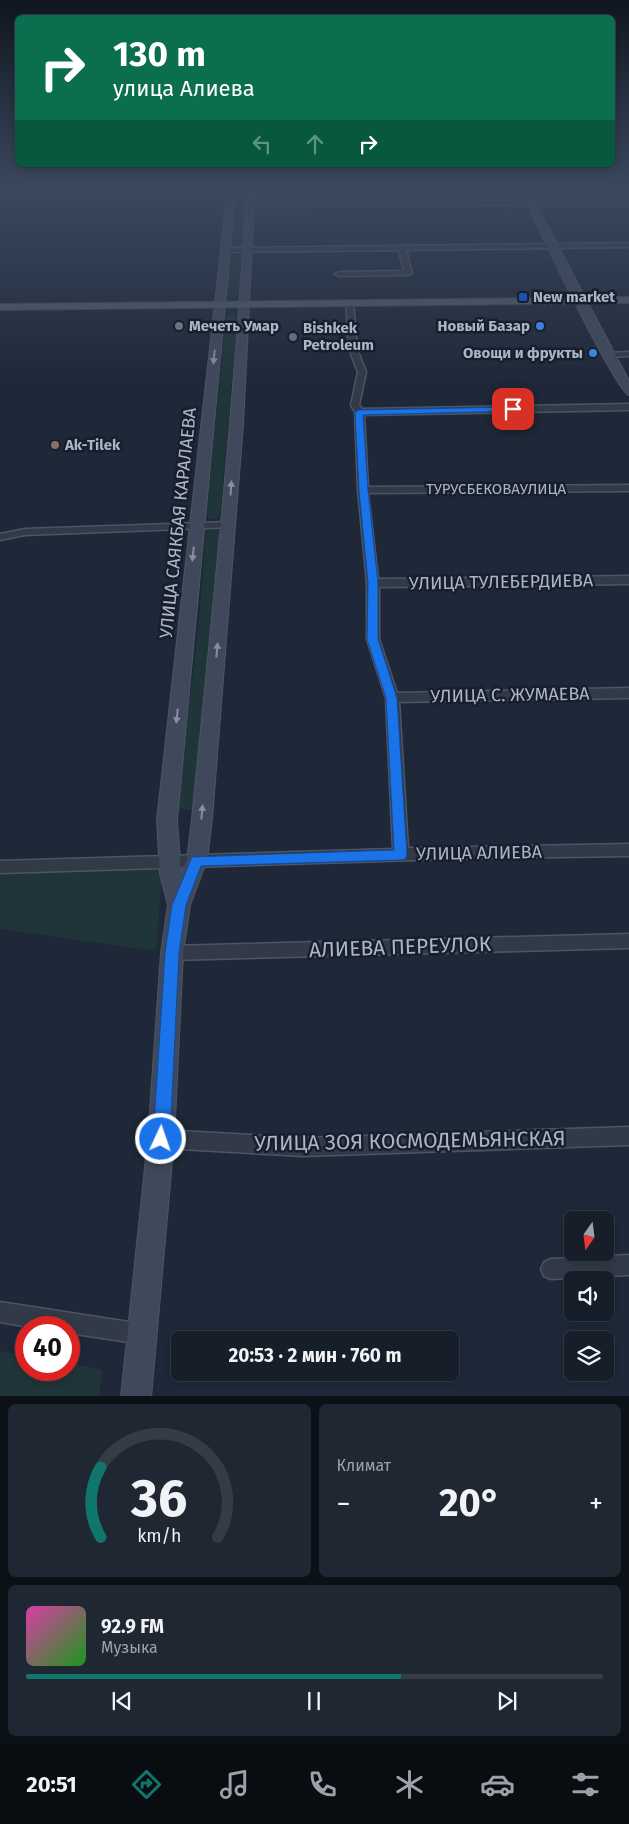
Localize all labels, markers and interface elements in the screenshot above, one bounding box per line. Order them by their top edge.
text: 130 m [113,33,206,75]
icon: right [30,35,95,100]
text: улица Алиева [113,75,255,102]
icon: left [248,130,276,158]
icon: ahead [301,130,329,158]
icon: right [354,130,382,158]
place label: New market [533,288,615,306]
marker: New market [517,291,529,303]
place label: Мечеть Умар [189,317,279,335]
place label: Новый Базар [437,317,530,335]
place label: Bishkek Petroleum [303,319,374,354]
marker: Мечеть Умар [173,320,185,332]
marker: Новый Базар [534,320,546,332]
marker: Bishkek Petroleum [287,331,299,343]
place label: Овощи и фрукты [463,344,583,362]
marker: Овощи и фрукты [587,347,599,359]
one-way arrow [210,350,218,366]
pin [492,388,534,430]
icon: arrive [499,395,527,423]
street label: УЛИЦА САЯКБАЯ КАРАЛАЕВА [155,406,201,640]
place label: Ak-Tilek [64,436,121,454]
marker: Ak-Tilek [49,439,61,451]
one-way arrow [228,480,236,496]
street label: ТУРУСБЕКОВАУЛИЦА [426,480,567,498]
one-way arrow [189,546,197,562]
street label: УЛИЦА ТУЛЕБЕРДИЕВА [409,569,594,595]
one-way arrow [213,642,221,658]
street label: УЛИЦА С. ЖУМАЕВА [430,683,590,707]
one-way arrow [173,708,181,724]
one-way arrow [199,804,207,820]
street label: УЛИЦА АЛИЕВА [416,841,543,865]
street label: АЛИЕВА ПЕРЕУЛОК [309,931,492,963]
position arrow [134,1112,186,1164]
street label: УЛИЦА ЗОЯ КОСМОДЕМЬЯНСКАЯ [254,1125,566,1157]
north arrow [564,1211,614,1261]
map controls [564,1211,614,1381]
button: sound [564,1271,614,1321]
speed limit sign: 40 [15,1316,80,1381]
button: layers [564,1331,614,1381]
text: 20:53 · 2 мин · 760 m [228,1344,402,1367]
text: Климат [337,1456,391,1475]
text: 36 [130,1467,187,1530]
text: 20° [439,1480,501,1526]
text: − [337,1487,351,1520]
text: + [589,1487,603,1520]
text: km/h [137,1525,181,1547]
text: 92.9 FM [101,1615,164,1638]
text: Музыка [101,1638,158,1657]
icon: previous [108,1687,136,1715]
icon: pause [300,1687,328,1715]
icon: next [493,1687,521,1715]
icon: directions [129,1767,164,1802]
icon: music [217,1767,252,1802]
icon: phone [305,1767,340,1802]
icon: climate [392,1767,427,1802]
icon: car [480,1767,515,1802]
icon: filters [568,1767,603,1802]
text: 20:51 [26,1771,77,1798]

